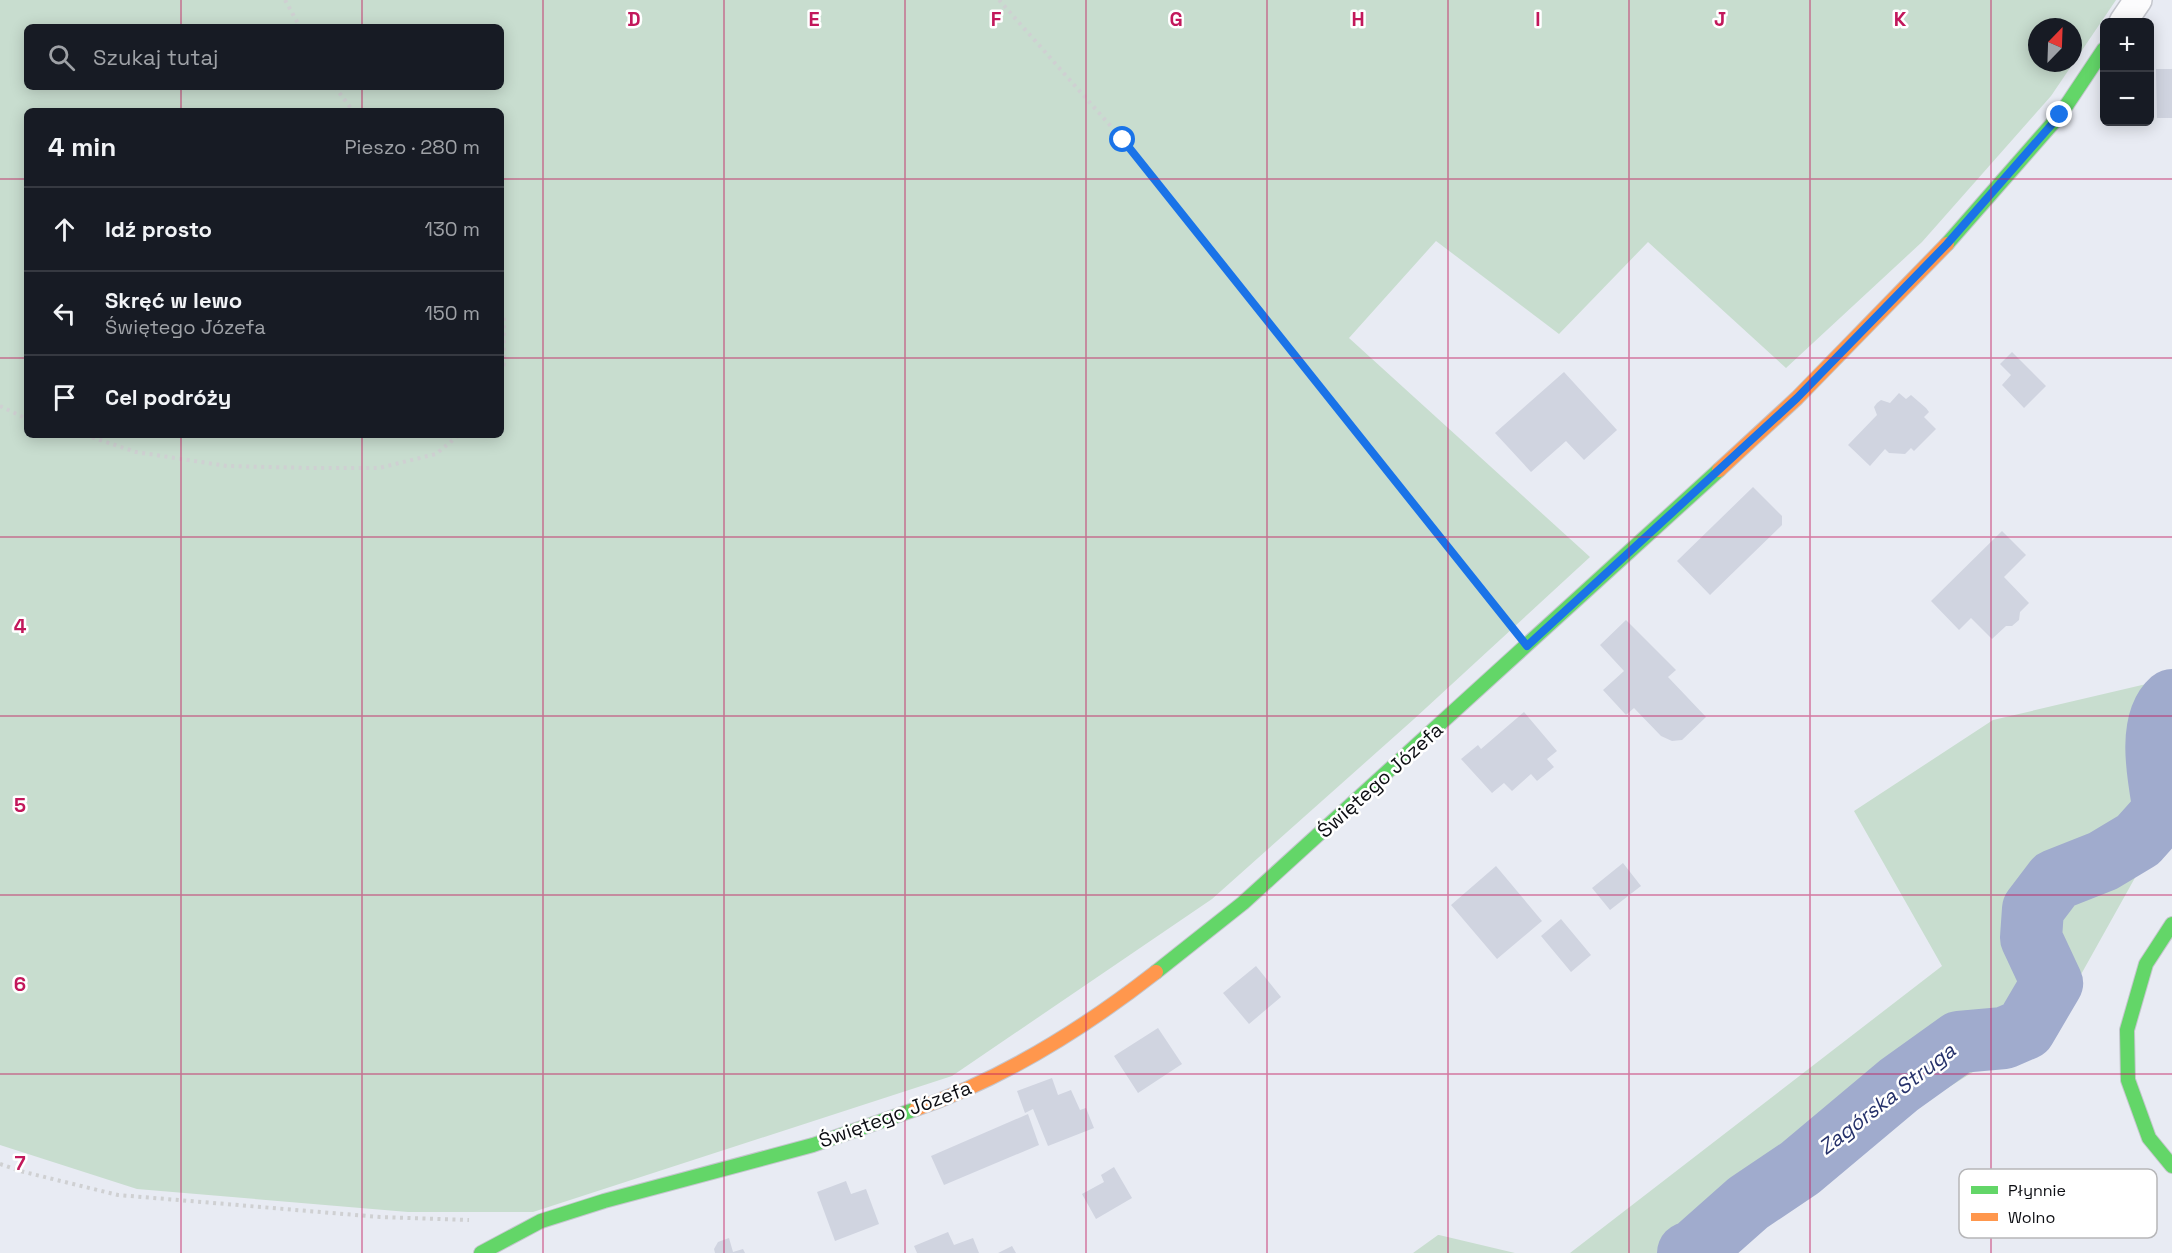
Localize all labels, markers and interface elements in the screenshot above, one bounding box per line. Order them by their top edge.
text: D [627,6,641,32]
text: E [808,6,820,32]
text: F [991,6,1002,32]
text: G [1169,6,1183,32]
text: H [1351,6,1365,32]
text: I [1535,6,1541,32]
text: J [1714,6,1726,32]
text: K [1894,6,1907,32]
north arrow [2028,18,2082,72]
map controls [2100,18,2154,126]
button: + [2100,18,2154,72]
search box [24,24,504,90]
icon: search [45,41,78,74]
text: Szukaj tutaj [93,43,218,71]
button: − [2100,72,2154,126]
route end [2046,101,2072,127]
route start [1109,126,1135,152]
text: 4 min [48,130,116,164]
text: Pieszo · 280 m [345,134,480,160]
icon: ahead [48,213,81,246]
text: Idź prosto [105,215,212,243]
text: 130 m [424,216,480,242]
text: Skręć w lewo [105,286,242,314]
icon: left [48,297,81,330]
text: 150 m [425,300,480,326]
text: Świętego Józefa [105,314,266,340]
icon: arrive [48,381,81,414]
text: Cel podróży [105,383,231,411]
text: 4 [14,613,27,639]
street label: Świętego Józefa [1312,717,1448,843]
text: 5 [14,792,26,818]
text: 6 [14,971,26,997]
water label: Zagórska Struga [1813,1036,1961,1161]
street label: Świętego Józefa [815,1074,975,1154]
text: 7 [14,1150,26,1176]
legend [1959,1169,2157,1238]
text: Płynnie [2008,1180,2066,1201]
text: Wolno [2008,1207,2055,1228]

